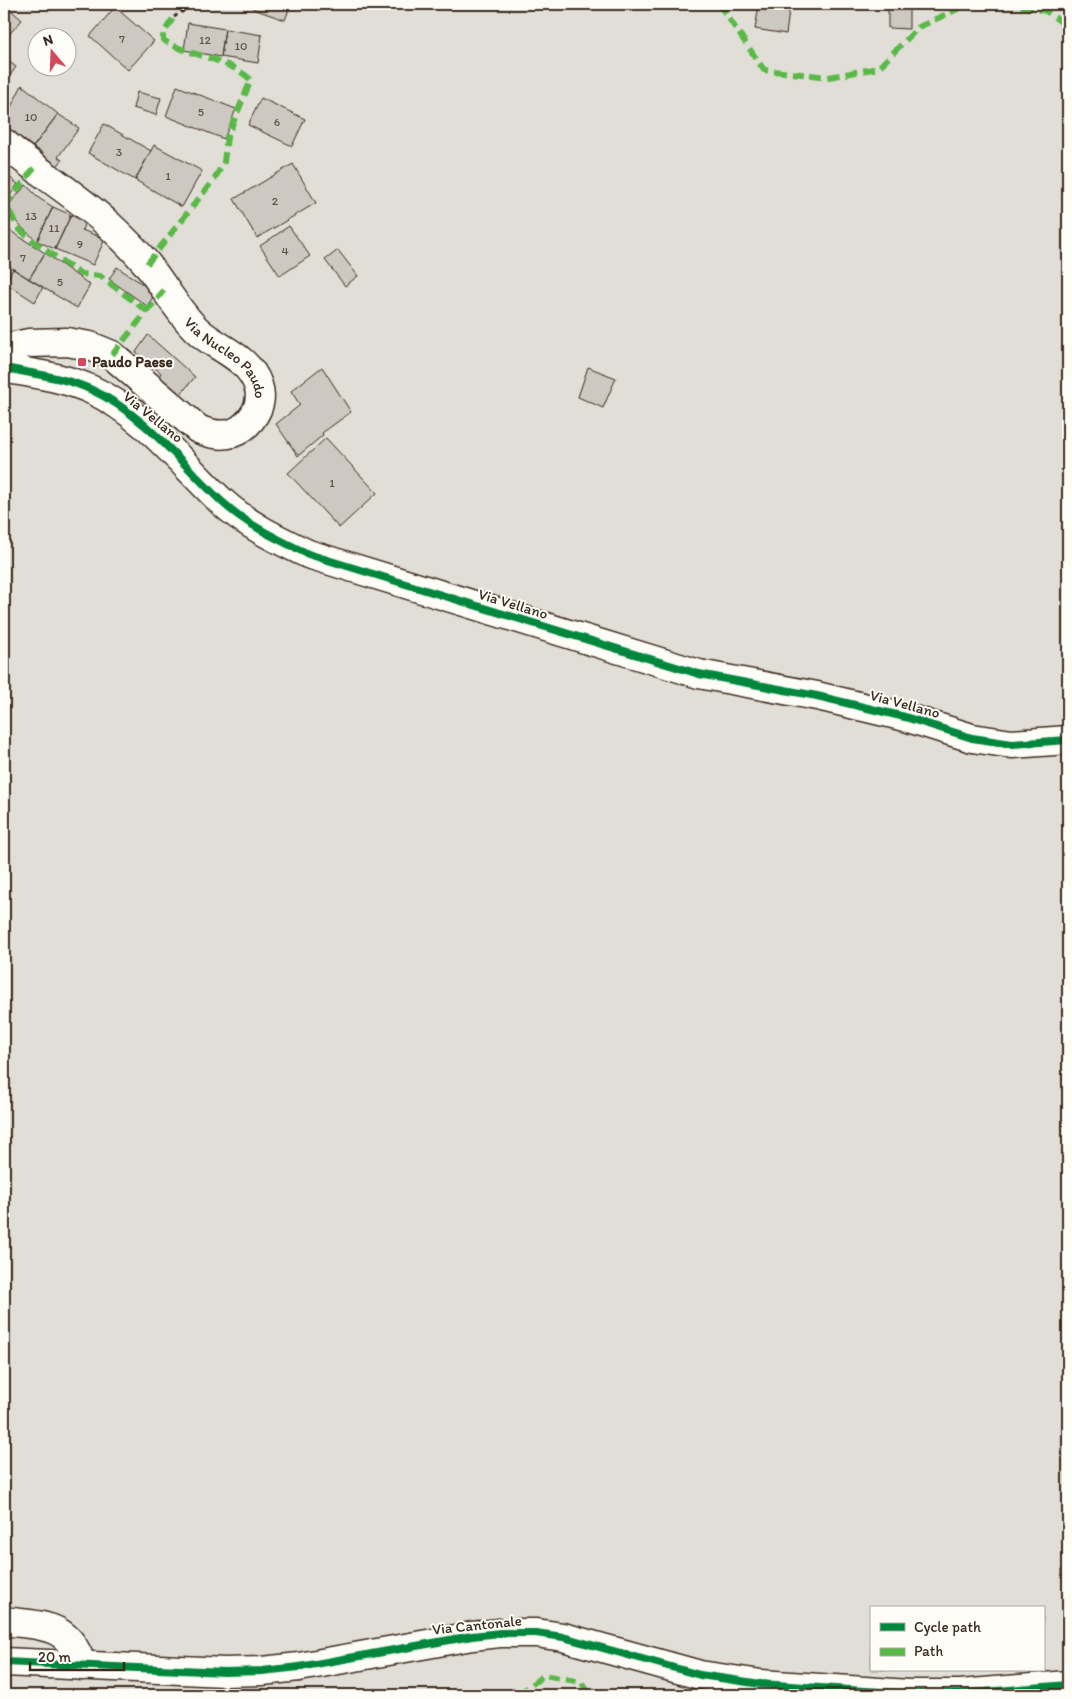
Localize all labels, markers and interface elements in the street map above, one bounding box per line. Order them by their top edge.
north arrow [28,28,78,78]
text: N [41,31,55,50]
house number: 7 [119,32,125,46]
house number: 12 [199,33,212,47]
house number: 10 [235,39,247,53]
house number: 5 [198,105,204,119]
house number: 10 [25,110,37,124]
house number: 6 [274,115,280,129]
house number: 3 [116,145,123,159]
house number: 1 [165,169,171,183]
house number: 2 [272,194,279,208]
house number: 13 [25,209,38,223]
house number: 11 [48,221,60,235]
house number: 9 [77,237,83,251]
house number: 4 [281,244,289,258]
house number: 7 [20,251,26,265]
house number: 5 [57,275,63,289]
street label: Via Nucleo Paudo [180,313,269,399]
place label: Paudo Paese [92,353,173,371]
marker: Paudo Paese [76,356,88,368]
street label: Via Vellano [119,387,187,447]
house number: 1 [329,476,335,490]
street label: Via Vellano [476,585,550,623]
street label: Via Vellano [868,686,942,722]
legend [870,1606,1044,1672]
street label: Via Cantonale [431,1611,523,1639]
text: Cycle path [914,1618,981,1636]
scale bar [30,1639,124,1671]
text: Path [914,1642,943,1660]
text: 20 m [38,1648,72,1666]

